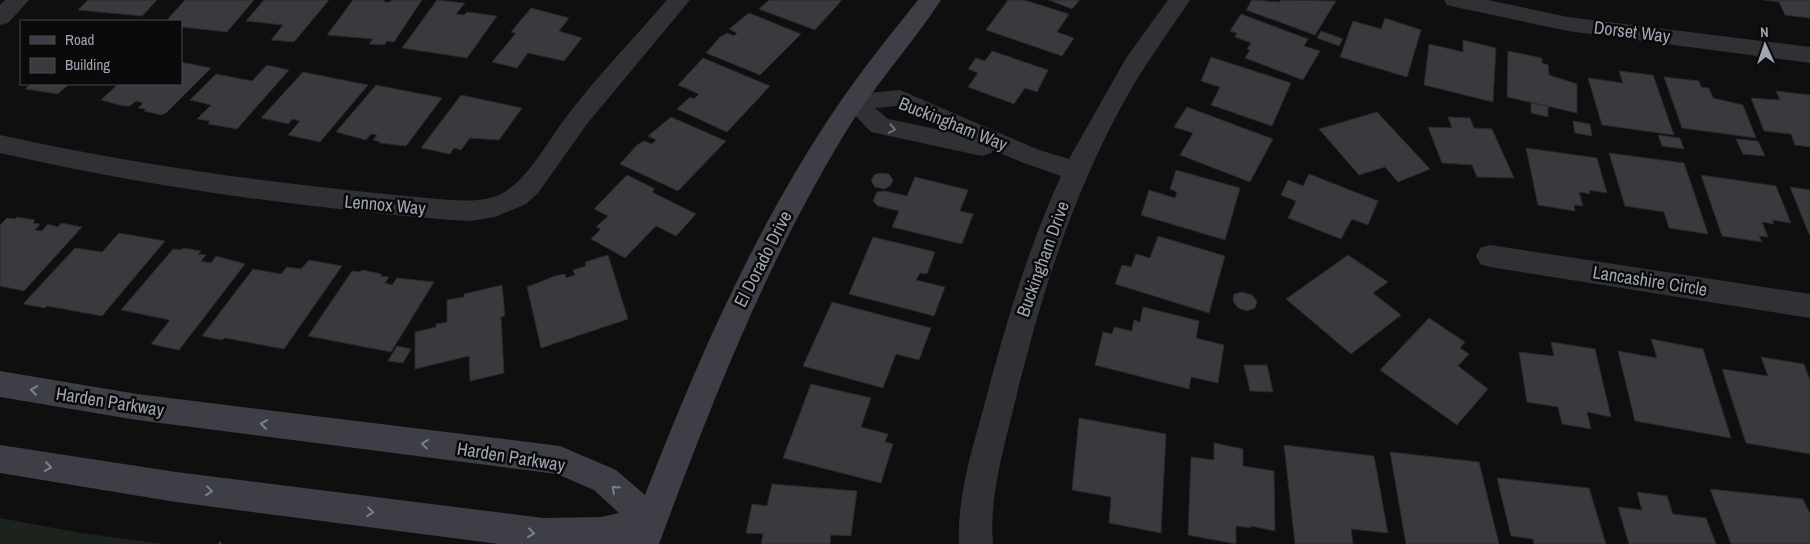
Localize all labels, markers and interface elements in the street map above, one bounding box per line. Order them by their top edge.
street label: Dorset Way [1593,14,1672,49]
legend [20,20,182,85]
north arrow [1740,20,1790,70]
text: N [1760,23,1769,41]
text: Road [65,29,94,50]
text: Building [65,54,110,75]
street label: Buckingham Way [895,90,1012,157]
one-way arrow [887,123,896,133]
street label: Lennox Way [343,188,427,221]
street label: Buckingham Drive [1010,198,1075,320]
street label: El Dorado Drive [728,206,798,311]
street label: Lancashire Circle [1591,259,1709,302]
street label: Harden Parkway [54,381,167,422]
one-way arrow [30,385,39,395]
one-way arrow [260,419,268,430]
street label: Harden Parkway [455,436,568,477]
one-way arrow [421,439,429,450]
one-way arrow [44,461,52,471]
one-way arrow [611,485,620,494]
one-way arrow [204,486,213,496]
one-way arrow [366,506,374,517]
one-way arrow [527,527,535,538]

